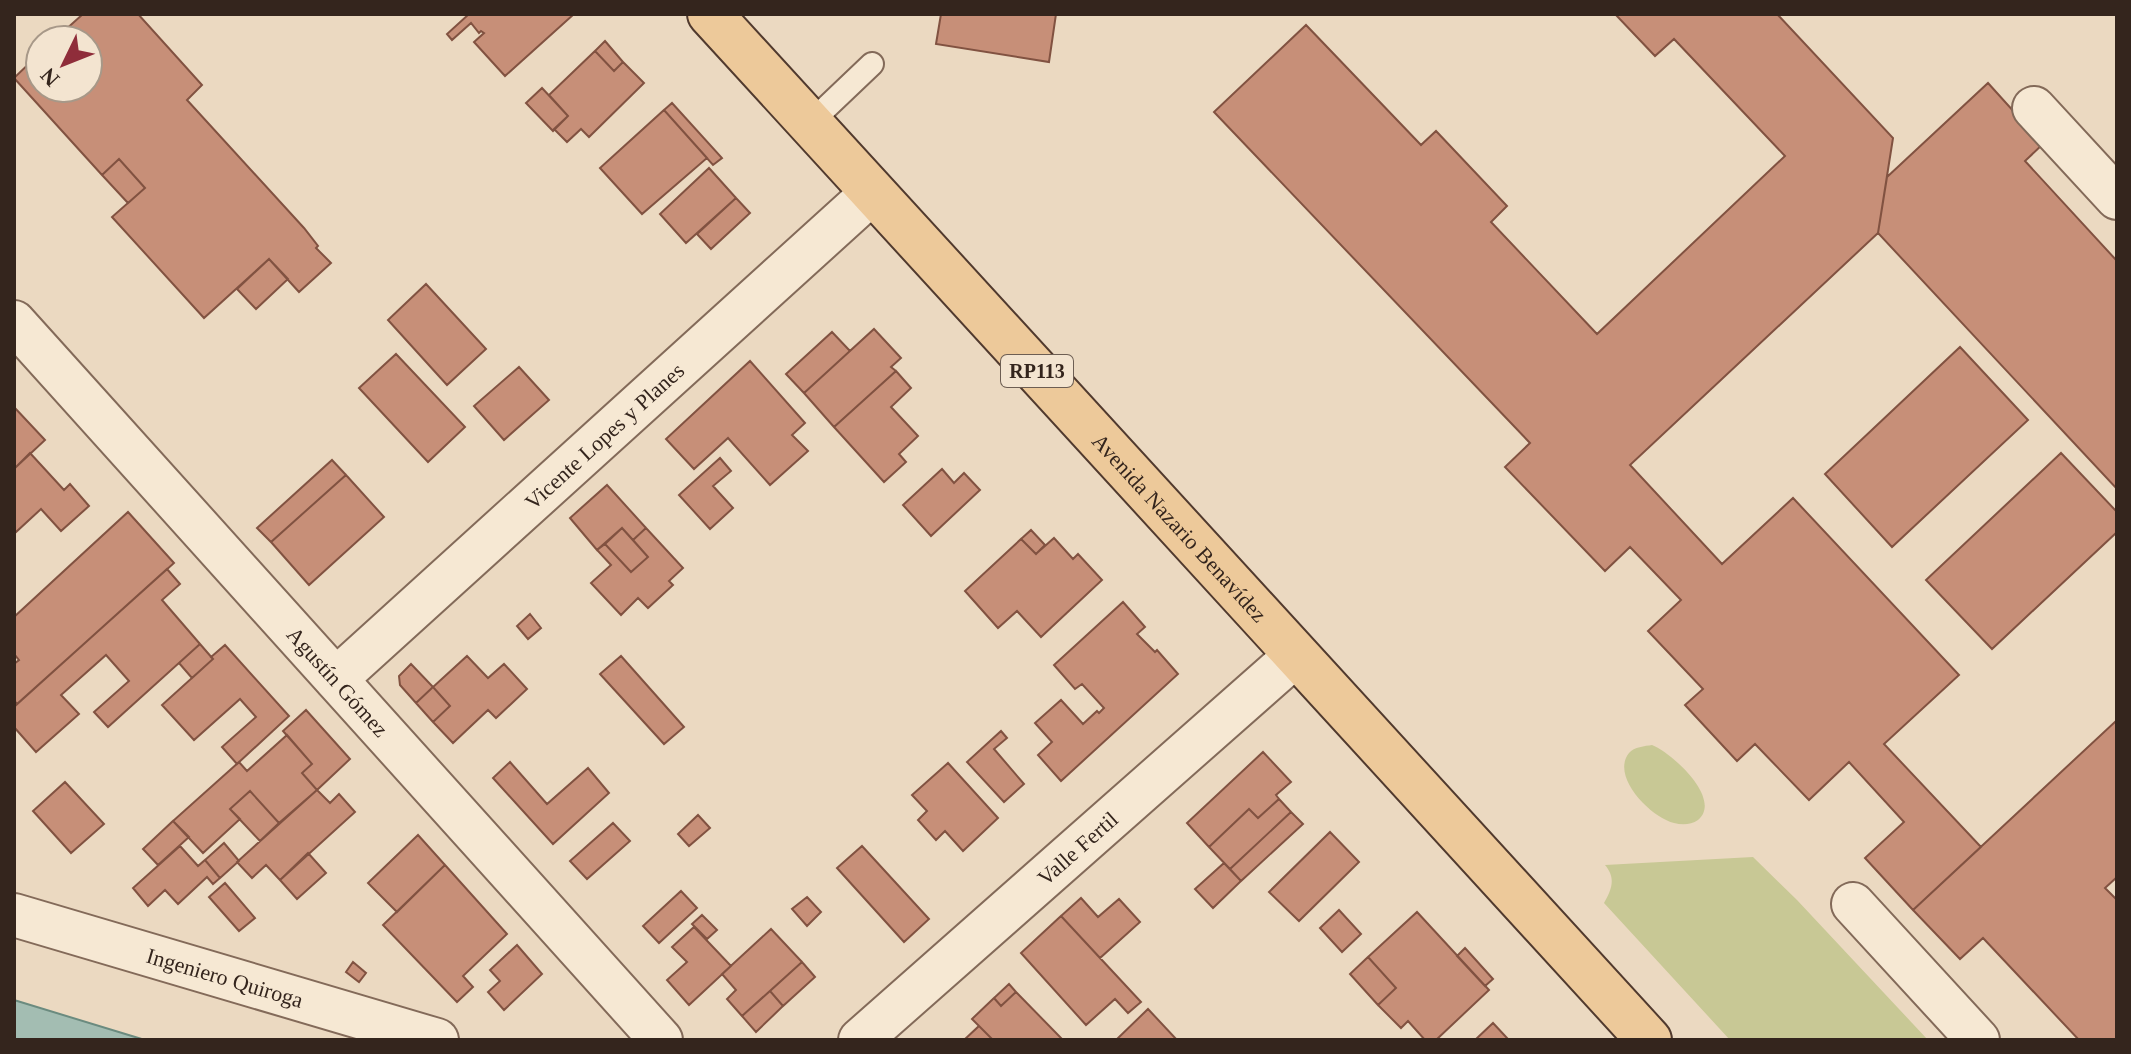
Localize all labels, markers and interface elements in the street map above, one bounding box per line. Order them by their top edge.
north arrow [24,24,104,104]
text: N [35,63,64,92]
road number: RP113 [1001,355,1073,387]
street label: Vicente Lopes y Planes [520,357,689,514]
street label: Avenida Nazario Benavídez [1087,428,1272,627]
street label: Agustín Gómez [282,622,394,742]
street label: Valle Fertil [1032,806,1123,890]
street label: Ingeniero Quiroga [144,942,306,1012]

